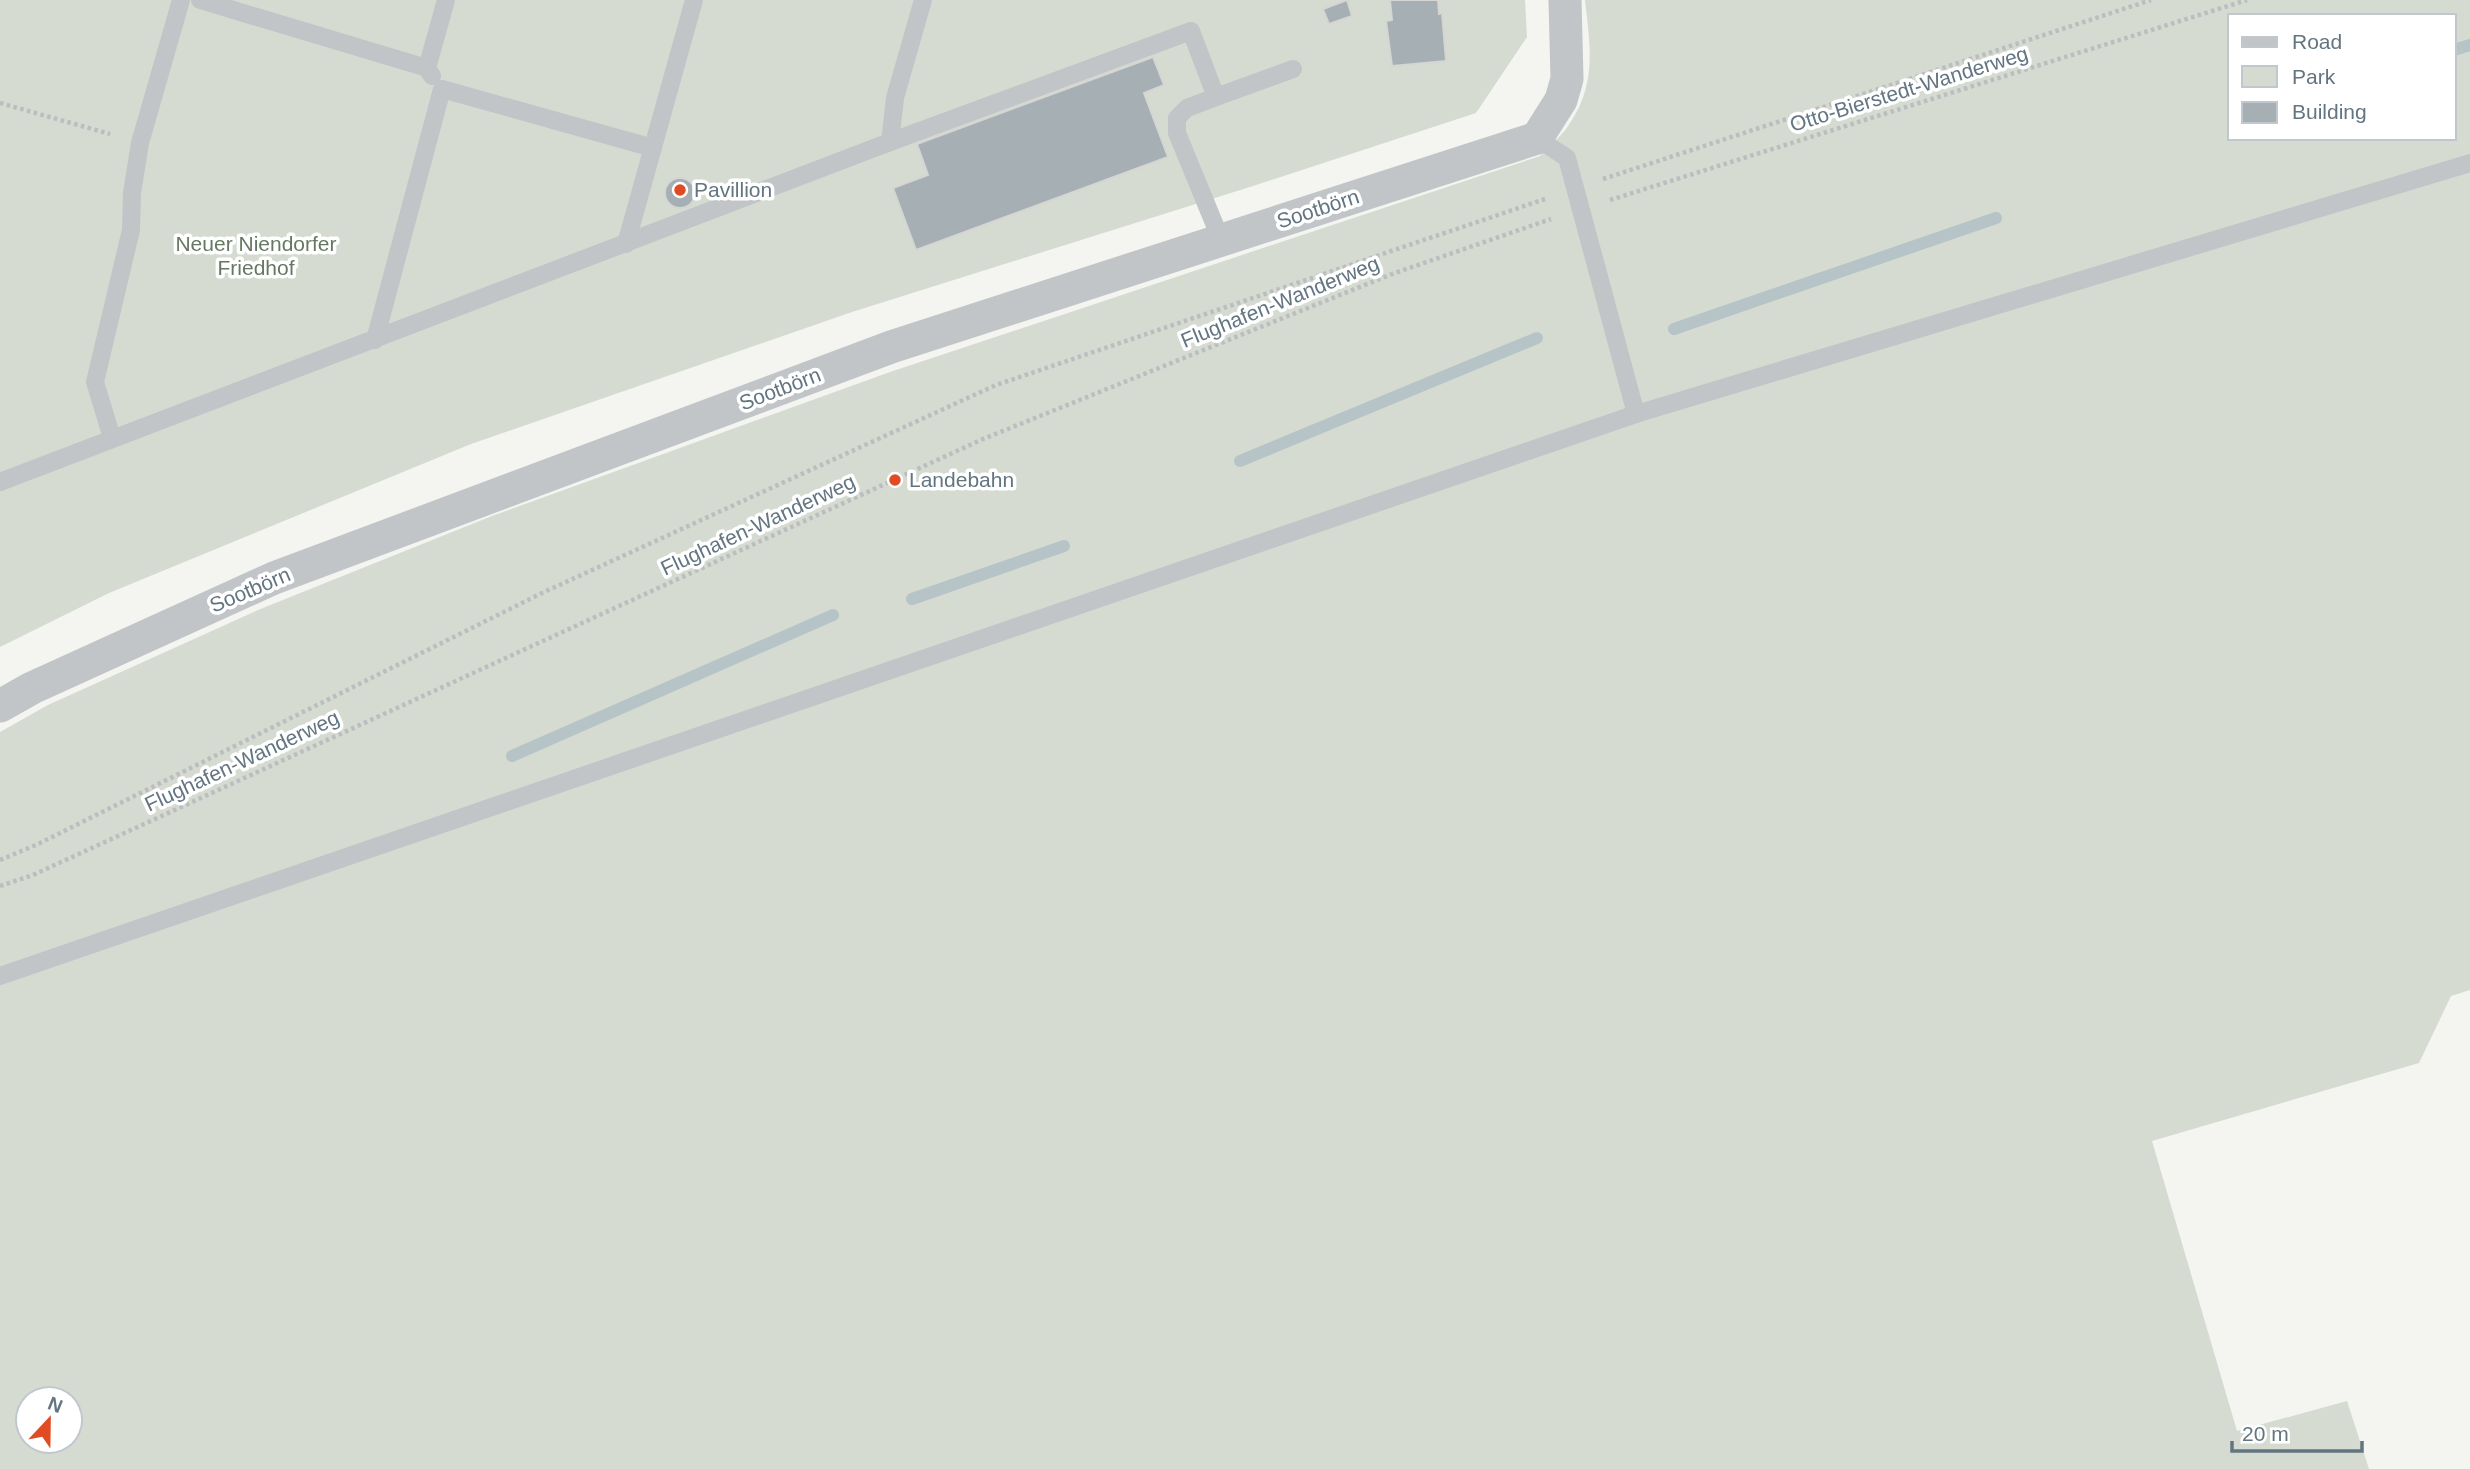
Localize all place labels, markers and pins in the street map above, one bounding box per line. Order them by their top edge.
place label: Pavillion [694,178,772,201]
marker: Pavillion [672,182,688,198]
place label: Landebahn [909,468,1014,491]
marker: Landebahn [887,472,903,488]

